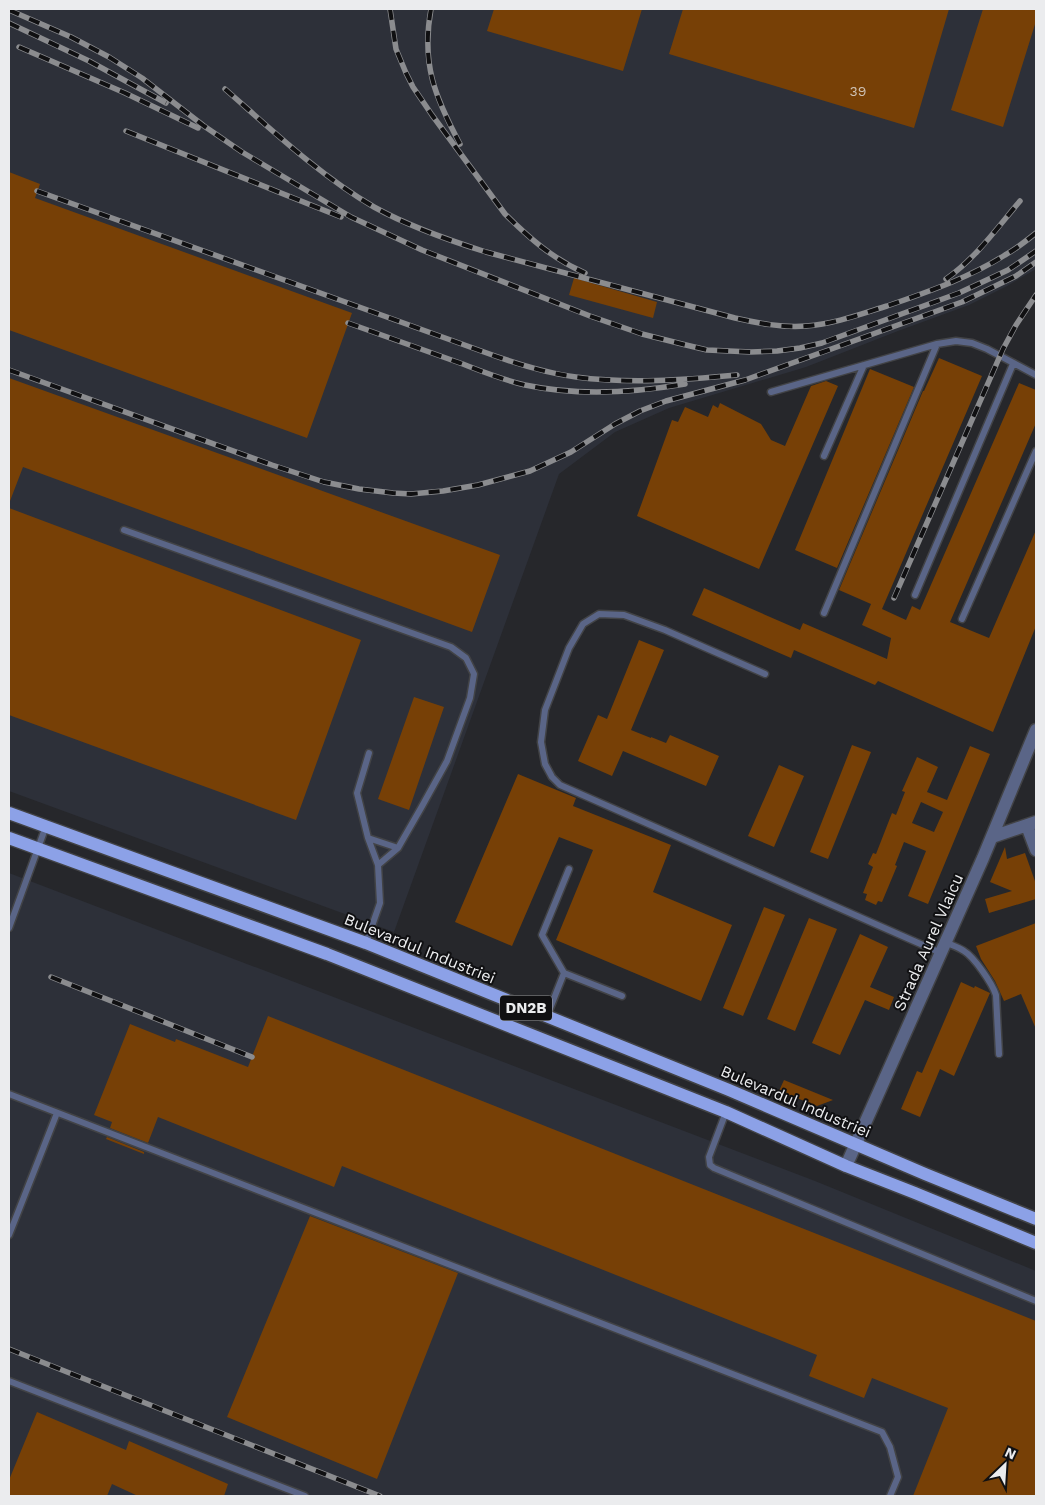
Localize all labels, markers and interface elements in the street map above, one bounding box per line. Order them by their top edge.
house number: 39 [850,83,866,99]
street label: Strada Aurel Vlaicu [890,871,967,1014]
street label: Bulevardul Industriei [342,909,498,987]
road number: DN2B [500,996,552,1020]
street label: Bulevardul Industriei [718,1061,874,1142]
north arrow [980,1440,1030,1490]
text: N [1002,1444,1019,1463]

